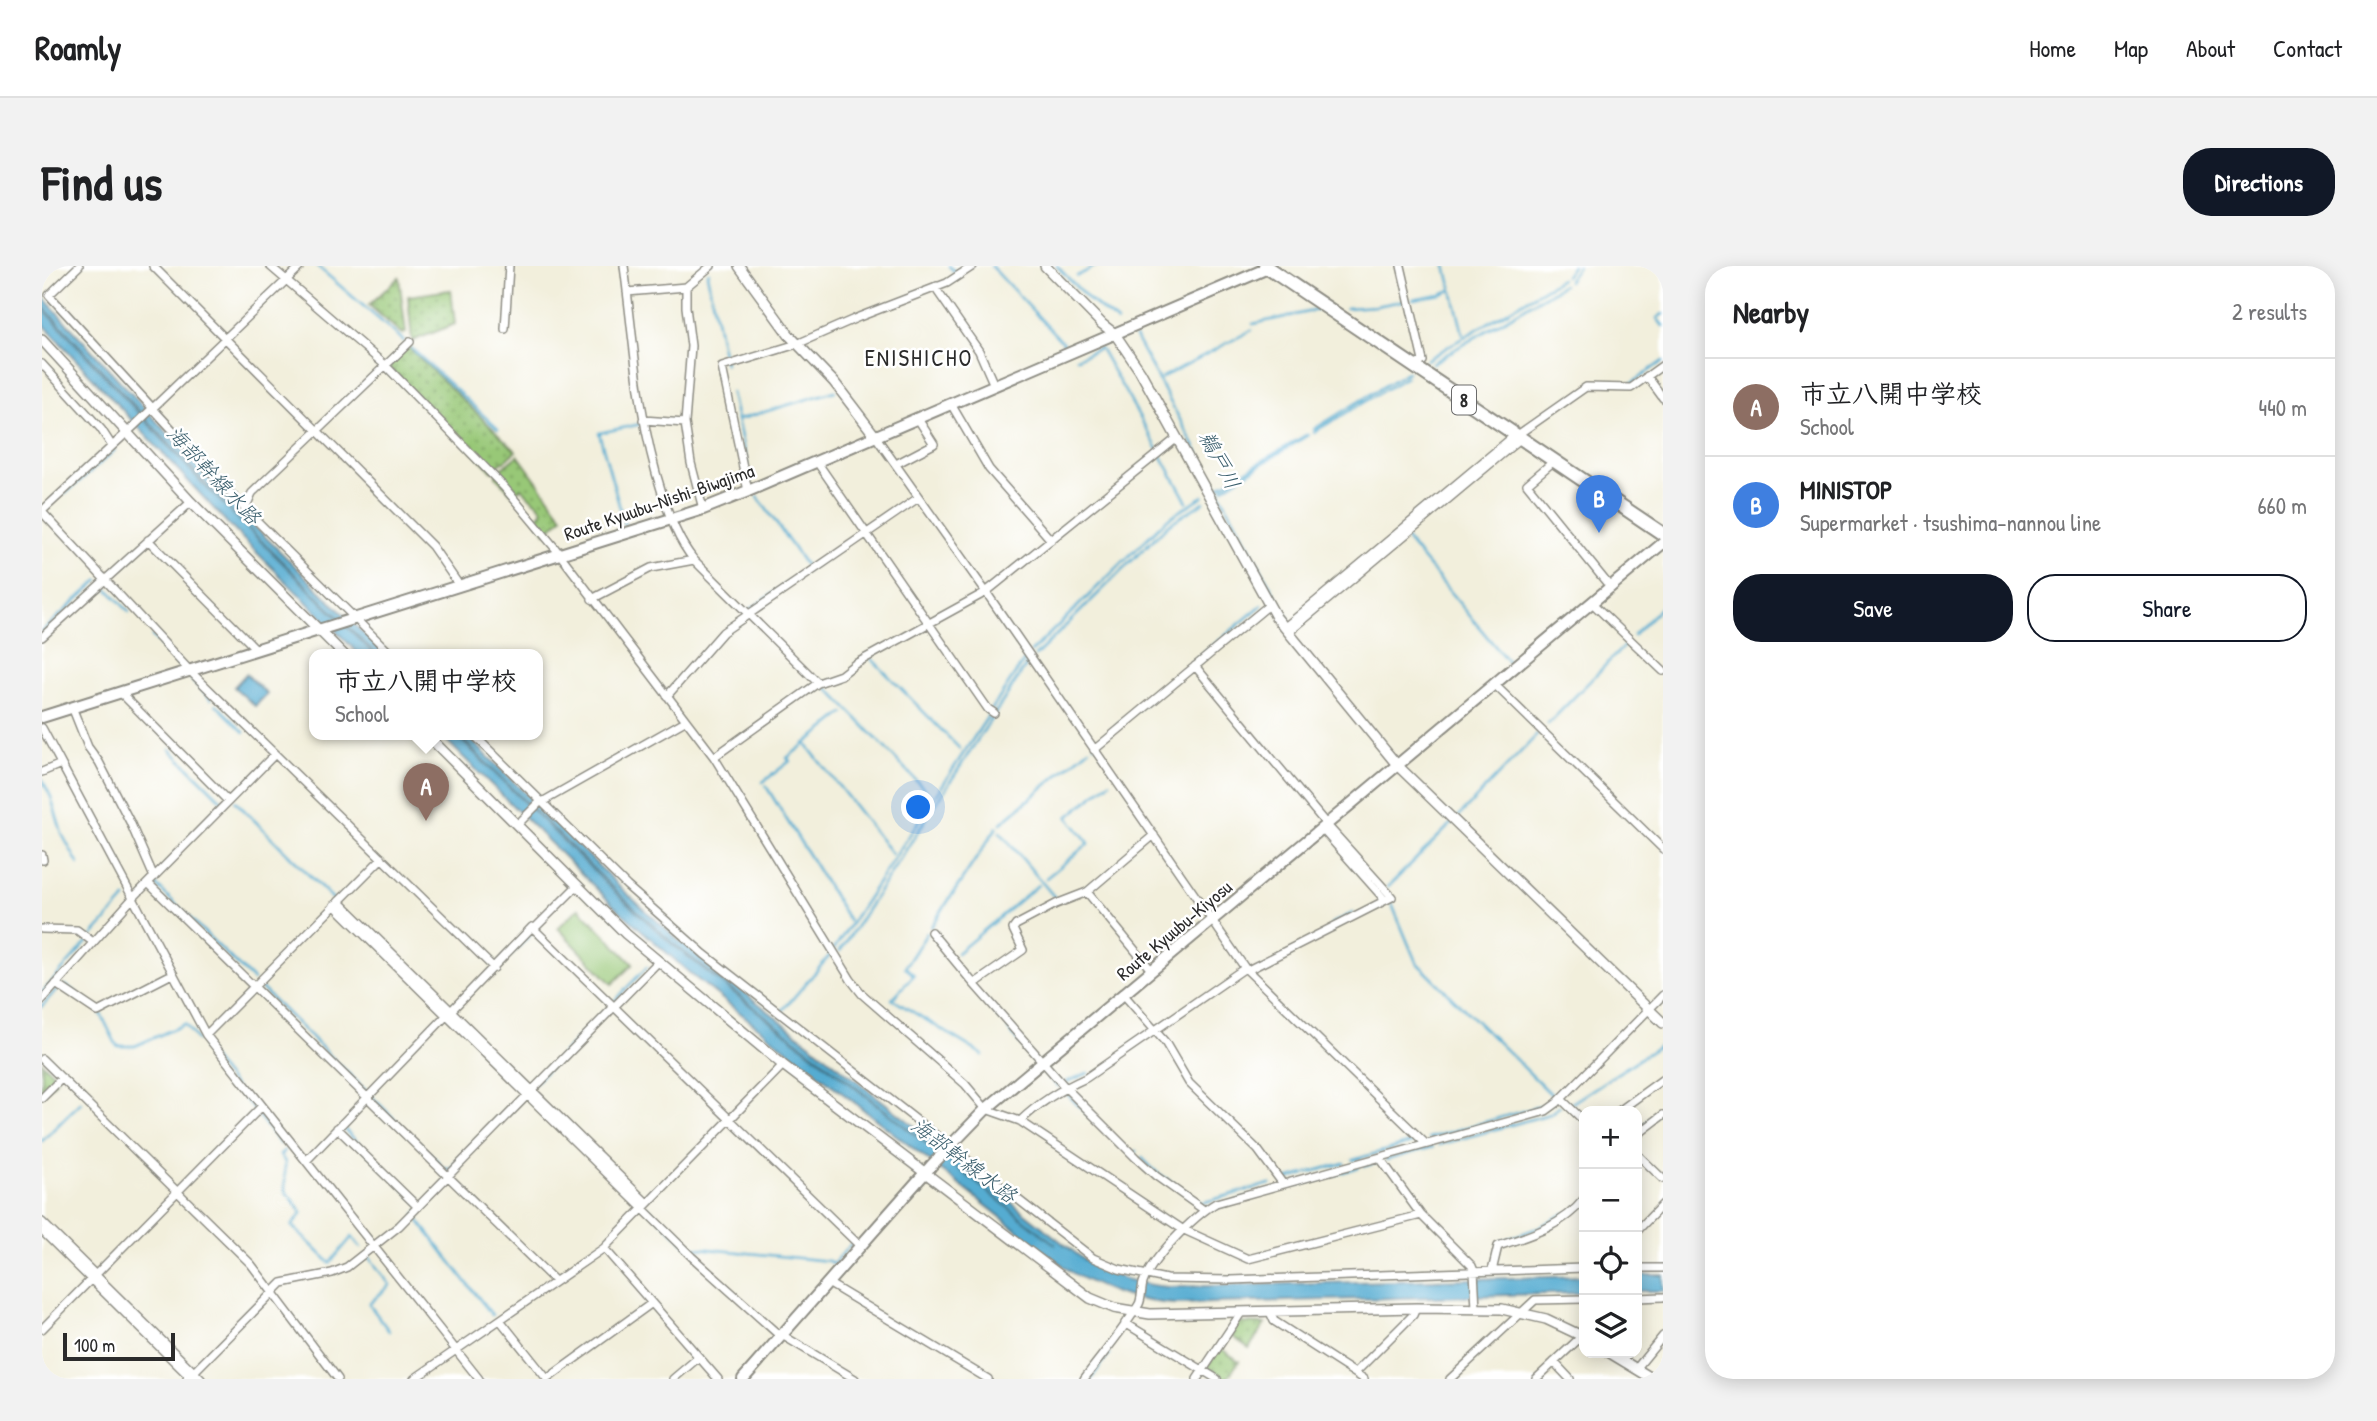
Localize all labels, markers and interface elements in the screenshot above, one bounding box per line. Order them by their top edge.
text: Roamly [35,26,121,70]
text: Home [2029,32,2076,64]
text: Map [2114,32,2148,64]
text: About [2186,32,2235,64]
text: Contact [2273,32,2342,64]
button: Directions [2183,148,2335,216]
text: Find us [42,149,162,215]
text: Nearby [1733,292,1809,332]
text: 2 results [2232,296,2307,327]
district label: ENISHICHO [865,342,973,373]
text: 市立八開中学校 [1800,376,1982,411]
road number: 8 [1452,385,1476,414]
text: A [1750,392,1762,423]
text: 440 m [2259,392,2307,423]
text: School [1800,411,1854,442]
water label: 海部幹線水路 [160,419,268,532]
water label: 鵜戸川 [1192,425,1248,495]
street label: Route Kyuubu-Nishi-Biwajima [560,457,758,547]
text: MINISTOP [1800,472,1893,507]
pin: B [1576,475,1622,533]
text: B [1750,490,1762,521]
text: 660 m [2257,490,2307,521]
text: Supermarket · tsushima-nannou line [1800,507,2101,538]
button: Save [1733,574,2013,642]
button: Share [2027,574,2307,642]
popup [309,649,543,740]
text: 市立八開中学校 [335,663,517,698]
text: School [335,698,389,729]
pin: A [403,763,449,821]
your location [901,790,935,824]
street label: Route Kyuubu-Kiyosu [1111,874,1238,986]
map controls [1579,1106,1642,1358]
button: + [1579,1106,1642,1169]
water label: 海部幹線水路 [905,1111,1024,1210]
button: − [1579,1169,1642,1232]
button: locate [1579,1232,1642,1295]
button: layers [1579,1295,1642,1358]
scale bar [63,1330,175,1362]
text: 100 m [74,1332,115,1358]

